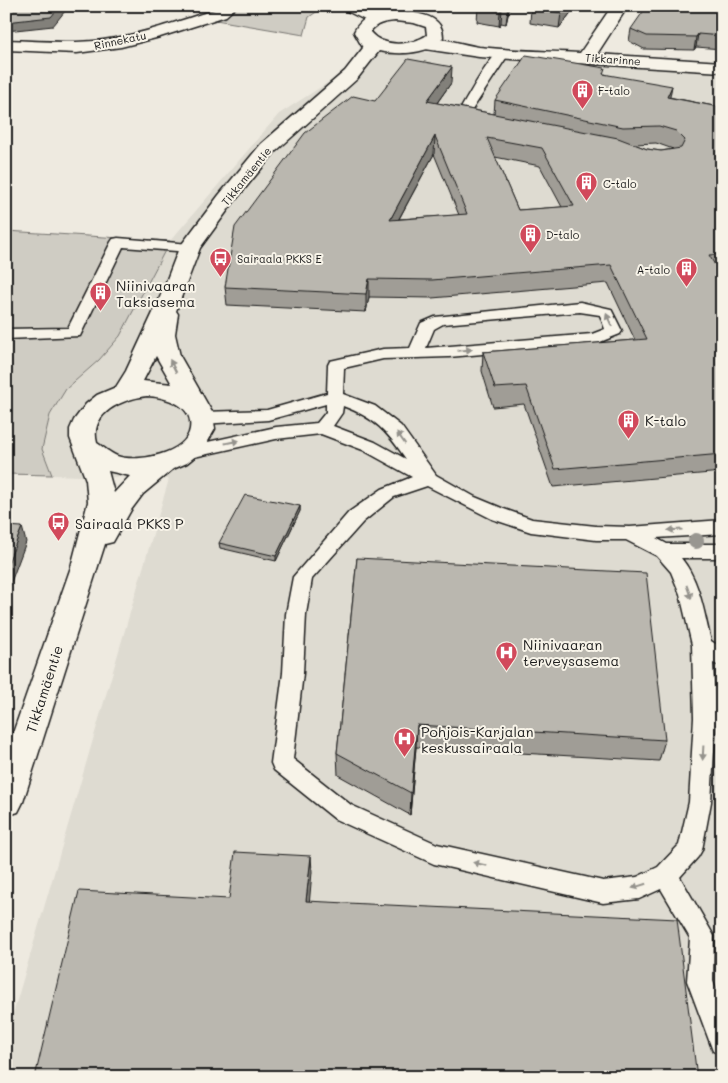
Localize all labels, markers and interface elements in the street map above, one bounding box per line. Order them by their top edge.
street label: Rinnekatu [93,27,147,53]
street label: Tikkarinne [585,50,642,68]
building icon: F-talo [570,78,594,109]
place label: F-talo [598,83,630,98]
street label: Tikkamäentie [218,143,274,209]
building icon: C-talo [575,171,599,202]
place label: C-talo [603,176,637,191]
building icon: D-talo [518,222,542,253]
place label: D-talo [546,227,580,242]
bus stop icon: Sairaala PKKS E [209,246,233,277]
place label: Sairaala PKKS E [237,251,322,266]
building icon: A-talo [674,257,698,288]
place label: A-talo [637,262,670,277]
place label: Niinivaaran Taksiasema [116,276,195,311]
building icon: Niinivaaran Taksiasema [88,281,112,312]
one-way arrow [605,312,613,327]
one-way arrow [457,346,473,354]
one-way arrow [169,359,177,373]
building icon: K-talo [617,408,641,439]
place label: K-talo [645,411,686,430]
one-way arrow [396,431,406,445]
one-way arrow [225,438,240,446]
bus stop icon: Sairaala PKKS P [47,511,71,542]
place label: Sairaala PKKS P [75,514,184,533]
one-way arrow [666,527,682,535]
one-way arrow [685,585,693,600]
place label: Niinivaaran terveysasema [523,635,619,670]
hospital icon: Niinivaaran terveysasema [495,640,519,671]
street label: Tikkamäentie [21,643,67,735]
place label: Pohjois-Karjalan keskussairaala [421,722,533,757]
hospital icon: Pohjois-Karjalan keskussairaala [393,727,417,758]
one-way arrow [699,745,707,761]
one-way arrow [473,860,488,868]
one-way arrow [631,883,646,891]

